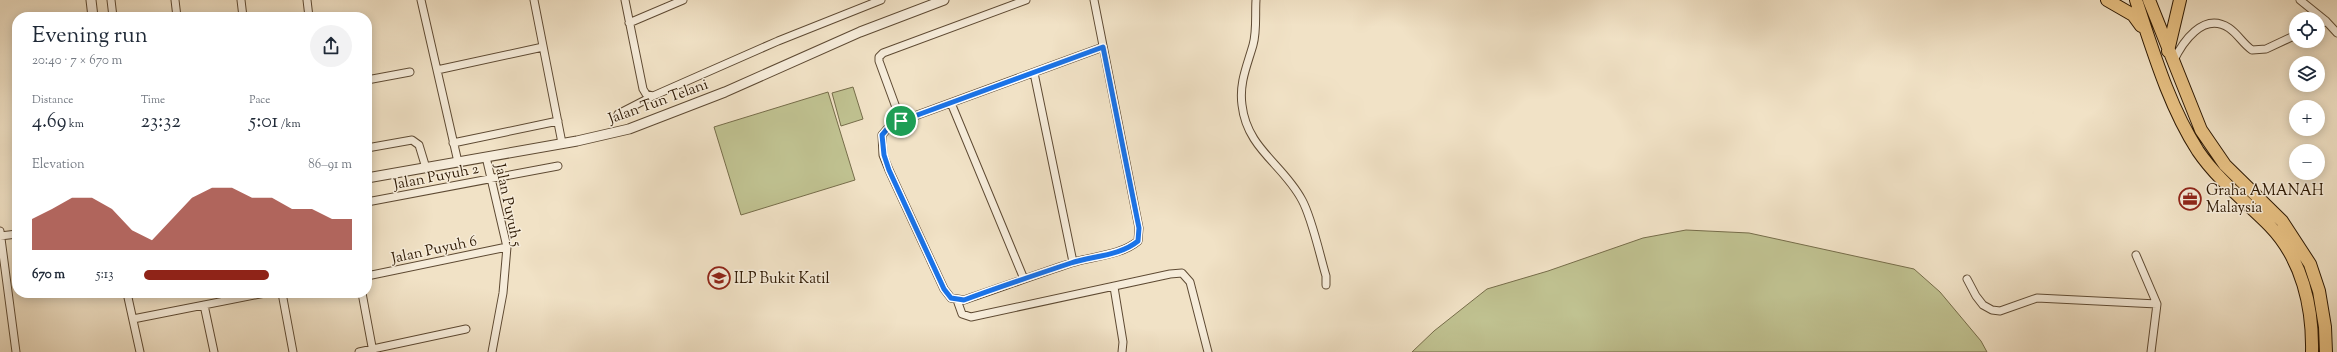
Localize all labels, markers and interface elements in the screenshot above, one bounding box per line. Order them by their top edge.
map controls [2289,12,2325,180]
button: locate [2289,12,2325,48]
text: Evening run [32,21,148,53]
button: share [310,25,352,67]
text: 20:40 · 7 × 670 m [32,52,122,70]
button: layers [2289,56,2325,92]
street label: Jalan Tun Telani [605,75,711,131]
text: Distance [32,92,73,108]
text: Time [141,92,165,108]
text: Pace [249,92,270,108]
button: + [2289,100,2325,136]
pin [884,104,918,138]
text: 4.69 [32,108,66,137]
text: 23:32 [141,108,181,137]
text: 5:01 [249,108,278,137]
icon: arrive [890,110,912,132]
text: km [66,116,84,132]
text: /km [278,116,301,132]
button: − [2289,144,2325,180]
text: Elevation [32,156,85,174]
text: 86–91 m [308,156,352,174]
street label: Jalan Puyuh 2 [391,159,481,196]
street label: Jalan Puyuh 5 [488,161,527,249]
place label: Graha AMANAH Malaysia [2206,181,2324,219]
office icon: Graha AMANAH Malaysia [2177,186,2203,212]
street label: Jalan Puyuh 6 [389,231,479,270]
school or university icon: ILP Bukit Katil [706,265,732,291]
text: 670 m [32,266,65,284]
text: 5:13 [96,266,114,284]
place label: ILP Bukit Katil [734,269,830,290]

